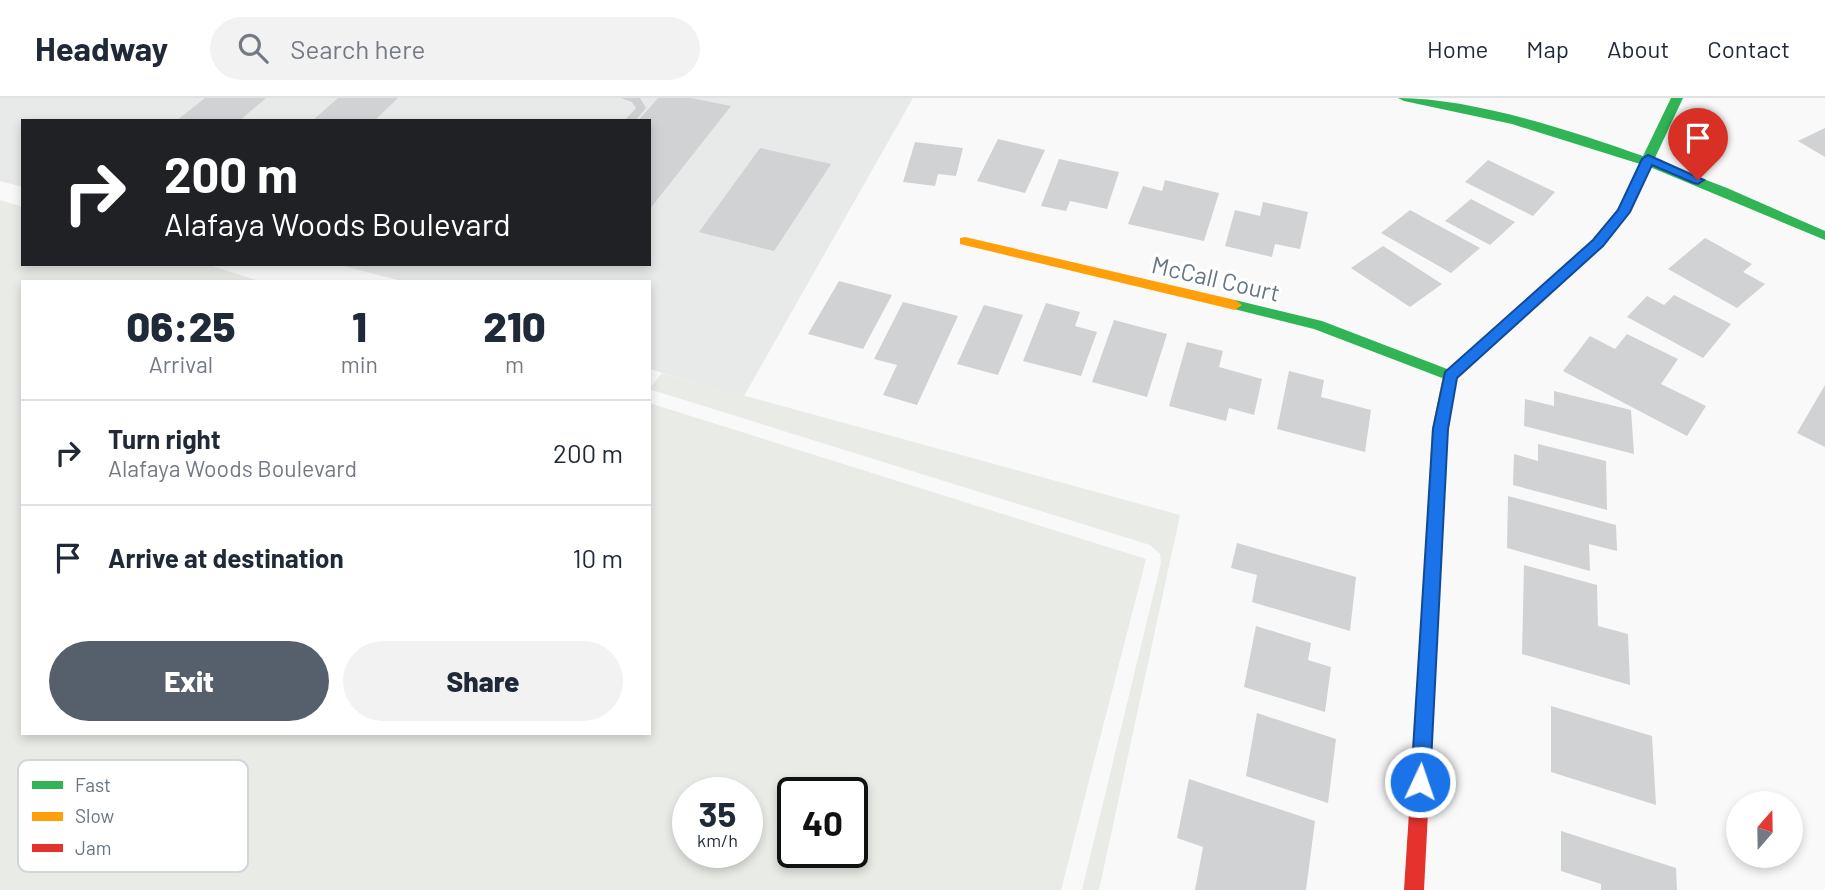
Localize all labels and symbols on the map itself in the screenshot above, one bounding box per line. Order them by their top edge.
pin [1668,108,1728,180]
street label: McCall Court [1149,249,1283,307]
position arrow [1383,745,1457,819]
legend [18,760,248,872]
text: Fast [75,773,111,796]
speed limit sign: 40 [777,777,868,868]
north arrow [1726,791,1802,868]
text: Slow [75,804,114,827]
text: Jam [75,836,111,859]

